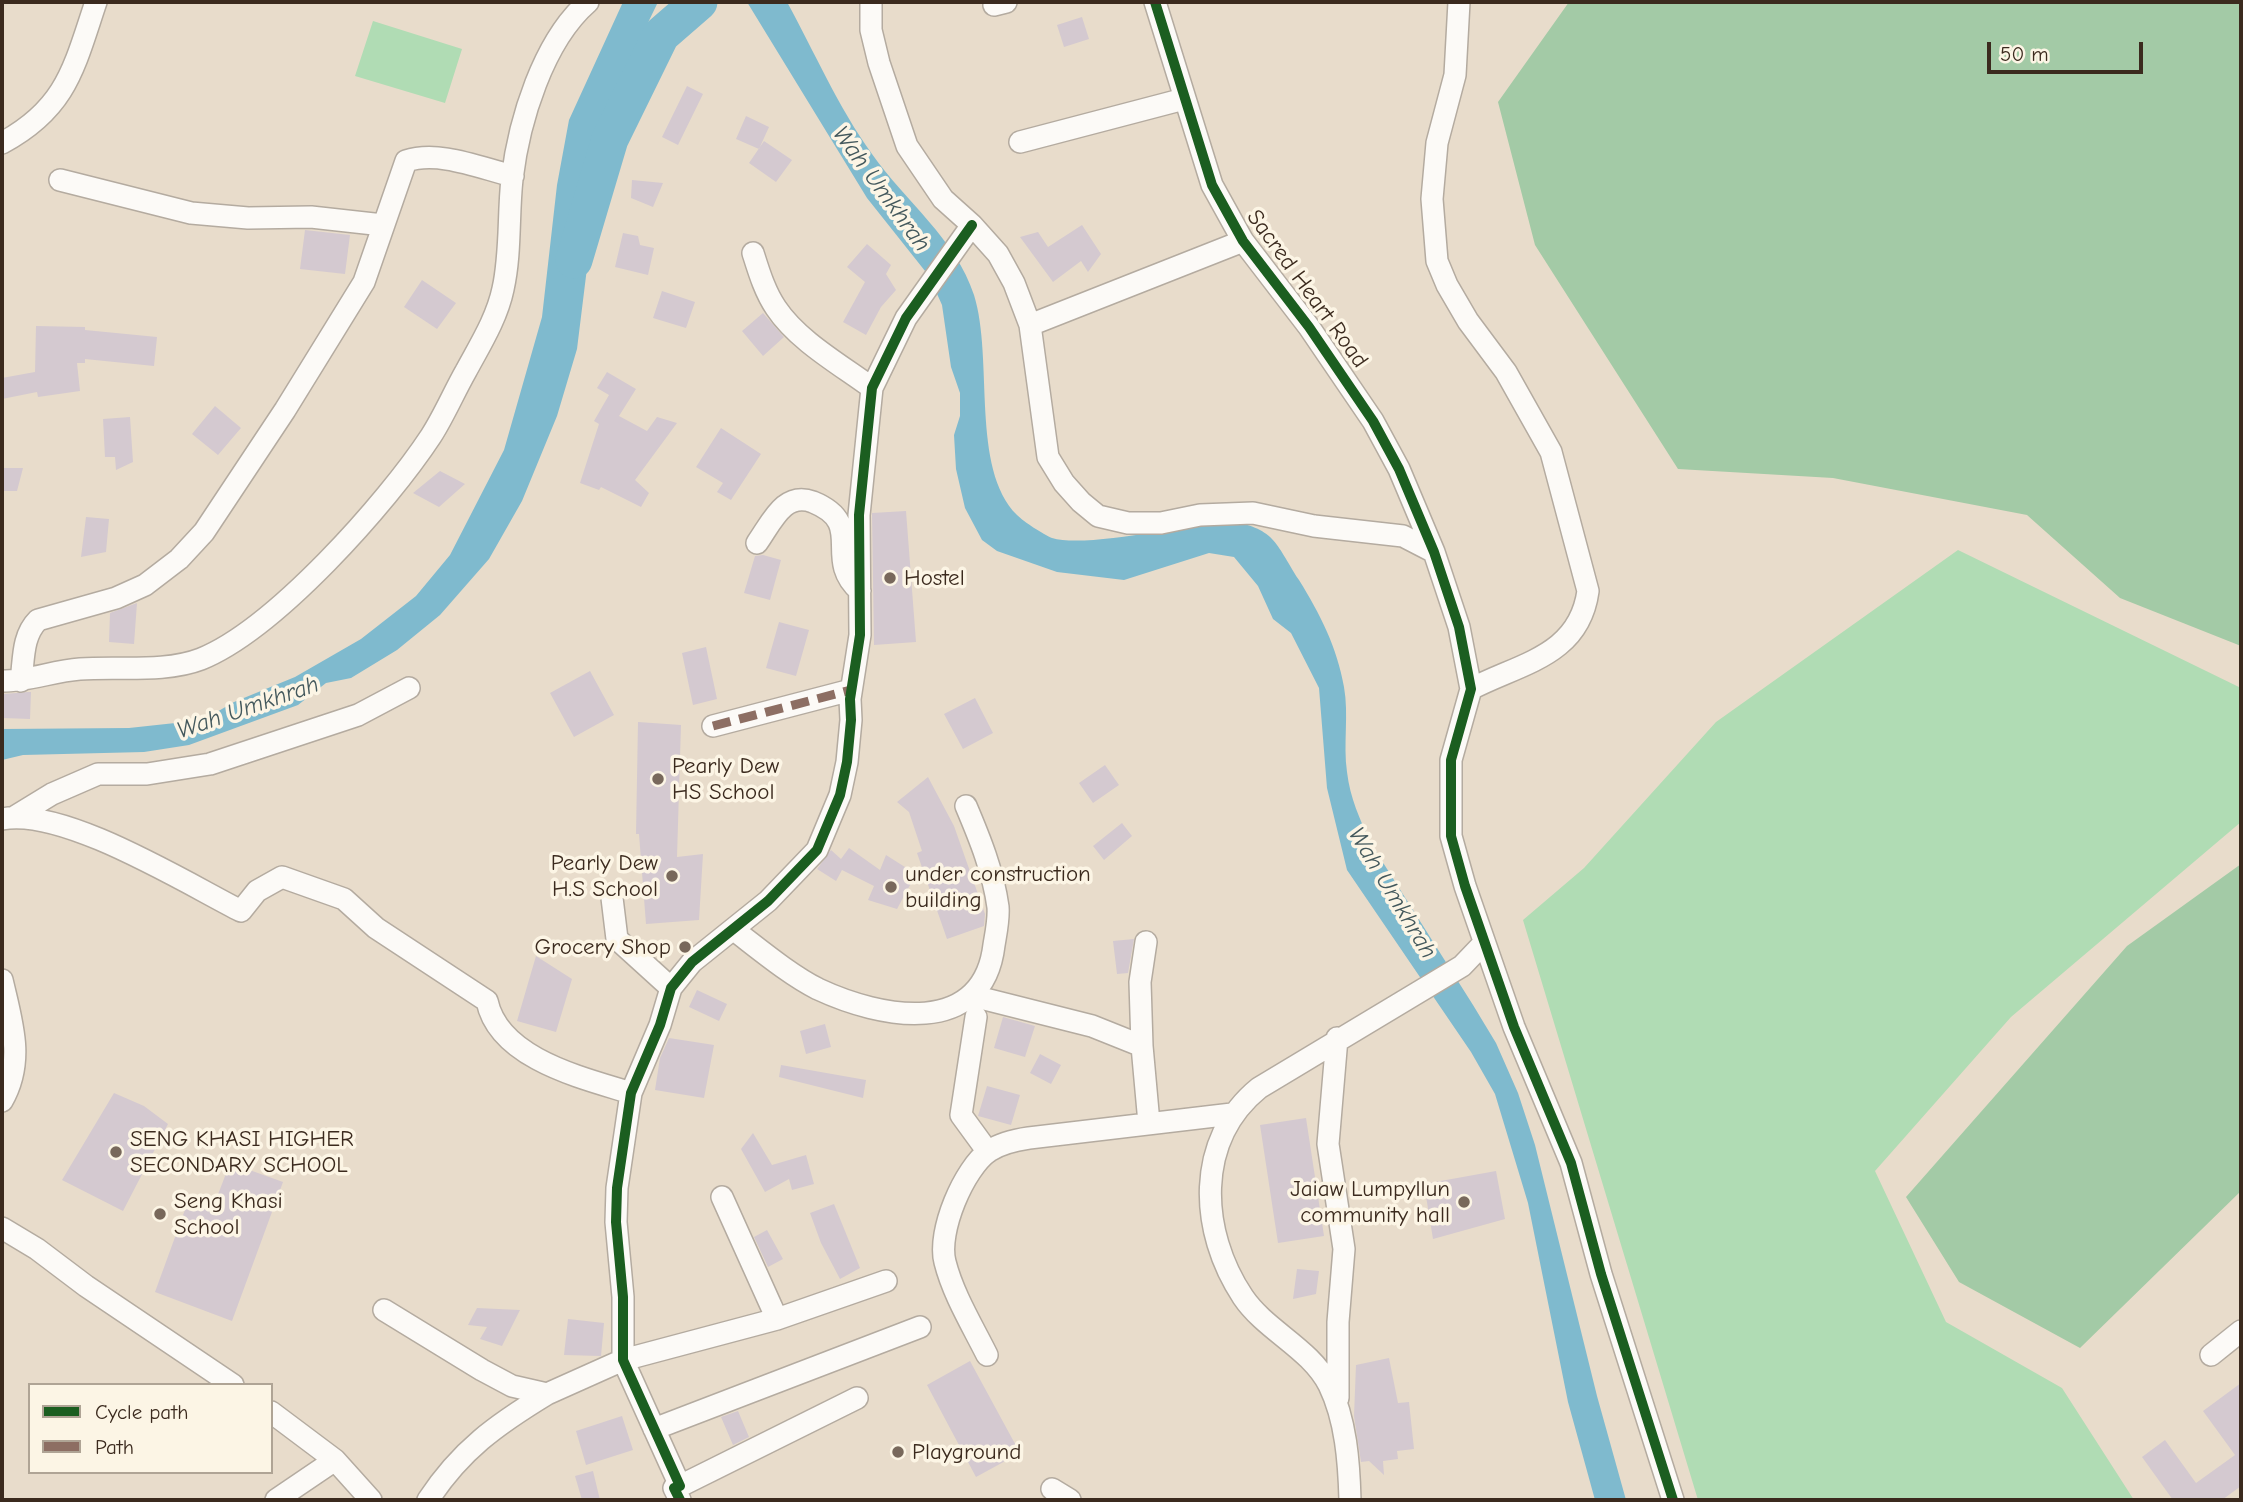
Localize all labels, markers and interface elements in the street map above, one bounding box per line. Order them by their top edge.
scale bar [1991,28,2147,72]
text: 50 m [2000,42,2049,66]
water label: Wah Umkhrah [826,121,936,257]
street label: Sacred Heart Road [1240,205,1374,373]
place label: Hostel [904,564,965,592]
marker: Hostel [882,570,898,586]
water label: Wah Umkhrah [173,670,323,746]
place label: Pearly Dew HS School [672,752,779,806]
marker: Pearly Dew HS School [650,771,666,787]
water label: Wah Umkhrah [1341,822,1443,964]
place label: Pearly Dew H.S School [551,849,658,903]
place label: under construction building [905,860,1091,914]
marker: Pearly Dew H.S School [664,868,680,884]
marker: under construction building [883,879,899,895]
place label: Grocery Shop [535,933,671,961]
marker: Grocery Shop [677,939,693,955]
place label: SENG KHASI HIGHER SECONDARY SCHOOL [130,1125,354,1179]
marker: SENG KHASI HIGHER SECONDARY SCHOOL [108,1144,124,1160]
place label: Jaiaw Lumpyllun community hall [1290,1175,1450,1229]
place label: Seng Khasi School [174,1187,283,1241]
marker: Jaiaw Lumpyllun community hall [1456,1194,1472,1210]
marker: Seng Khasi School [152,1206,168,1222]
legend [28,1383,273,1474]
text: Cycle path [95,1400,188,1424]
text: Path [95,1435,134,1459]
place label: Playground [912,1438,1021,1466]
marker: Playground [890,1444,906,1460]

